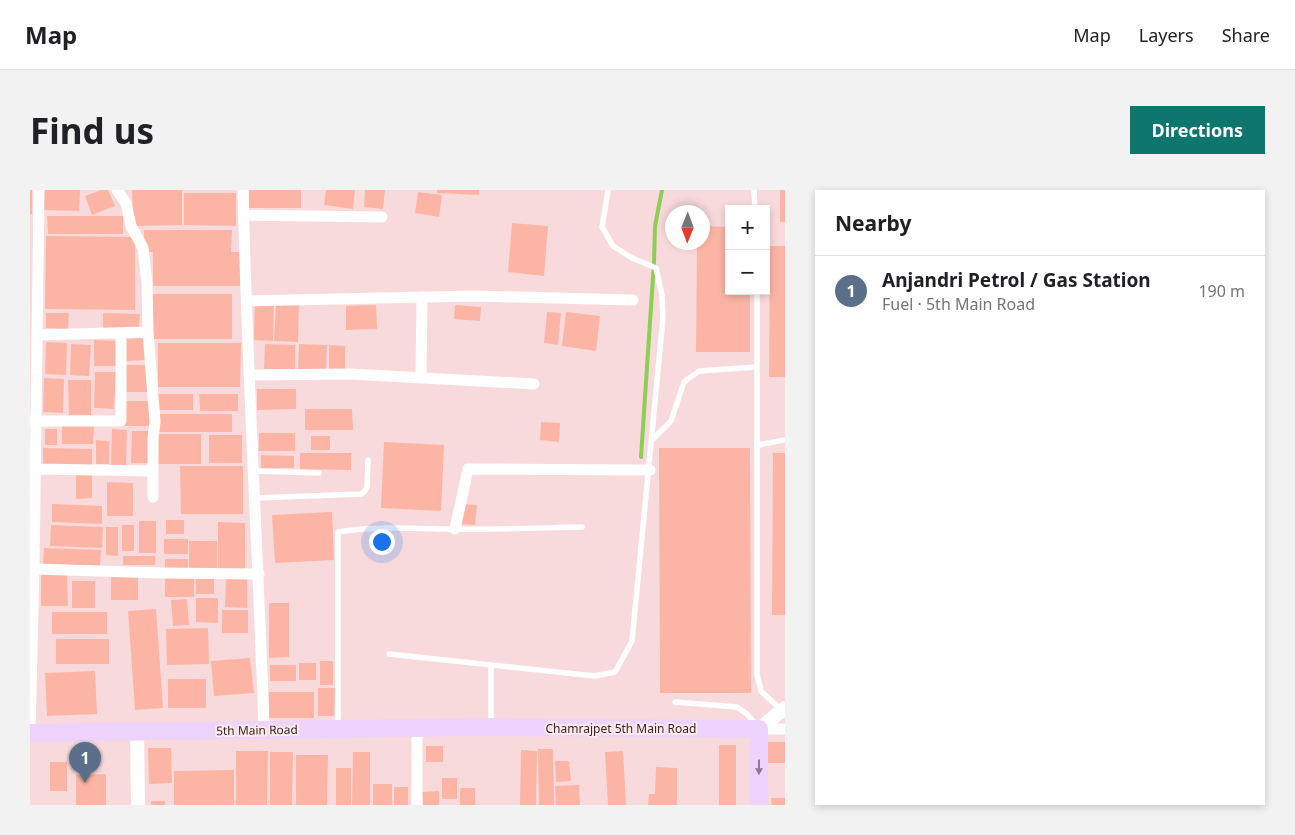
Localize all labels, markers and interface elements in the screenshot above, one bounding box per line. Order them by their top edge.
text: Map [25,18,77,51]
text: Map [1073,23,1111,47]
text: Layers [1139,23,1194,47]
text: Share [1222,23,1270,47]
button: Directions [1130,106,1265,154]
text: Find us [30,107,154,154]
north arrow [665,205,710,250]
map controls [725,205,770,295]
button: + [725,205,770,250]
text: Nearby [835,209,911,237]
button: − [725,250,770,295]
text: Anjandri Petrol / Gas Station [882,267,1151,293]
text: 1 [846,280,856,302]
text: 190 m [1198,280,1245,302]
text: Fuel · 5th Main Road [882,293,1035,315]
your location [369,529,395,555]
street label: Chamrajpet 5th Main Road [546,720,696,737]
street label: 5th Main Road [216,721,298,739]
pin: 1 [69,742,101,783]
one-way arrow [755,759,763,775]

